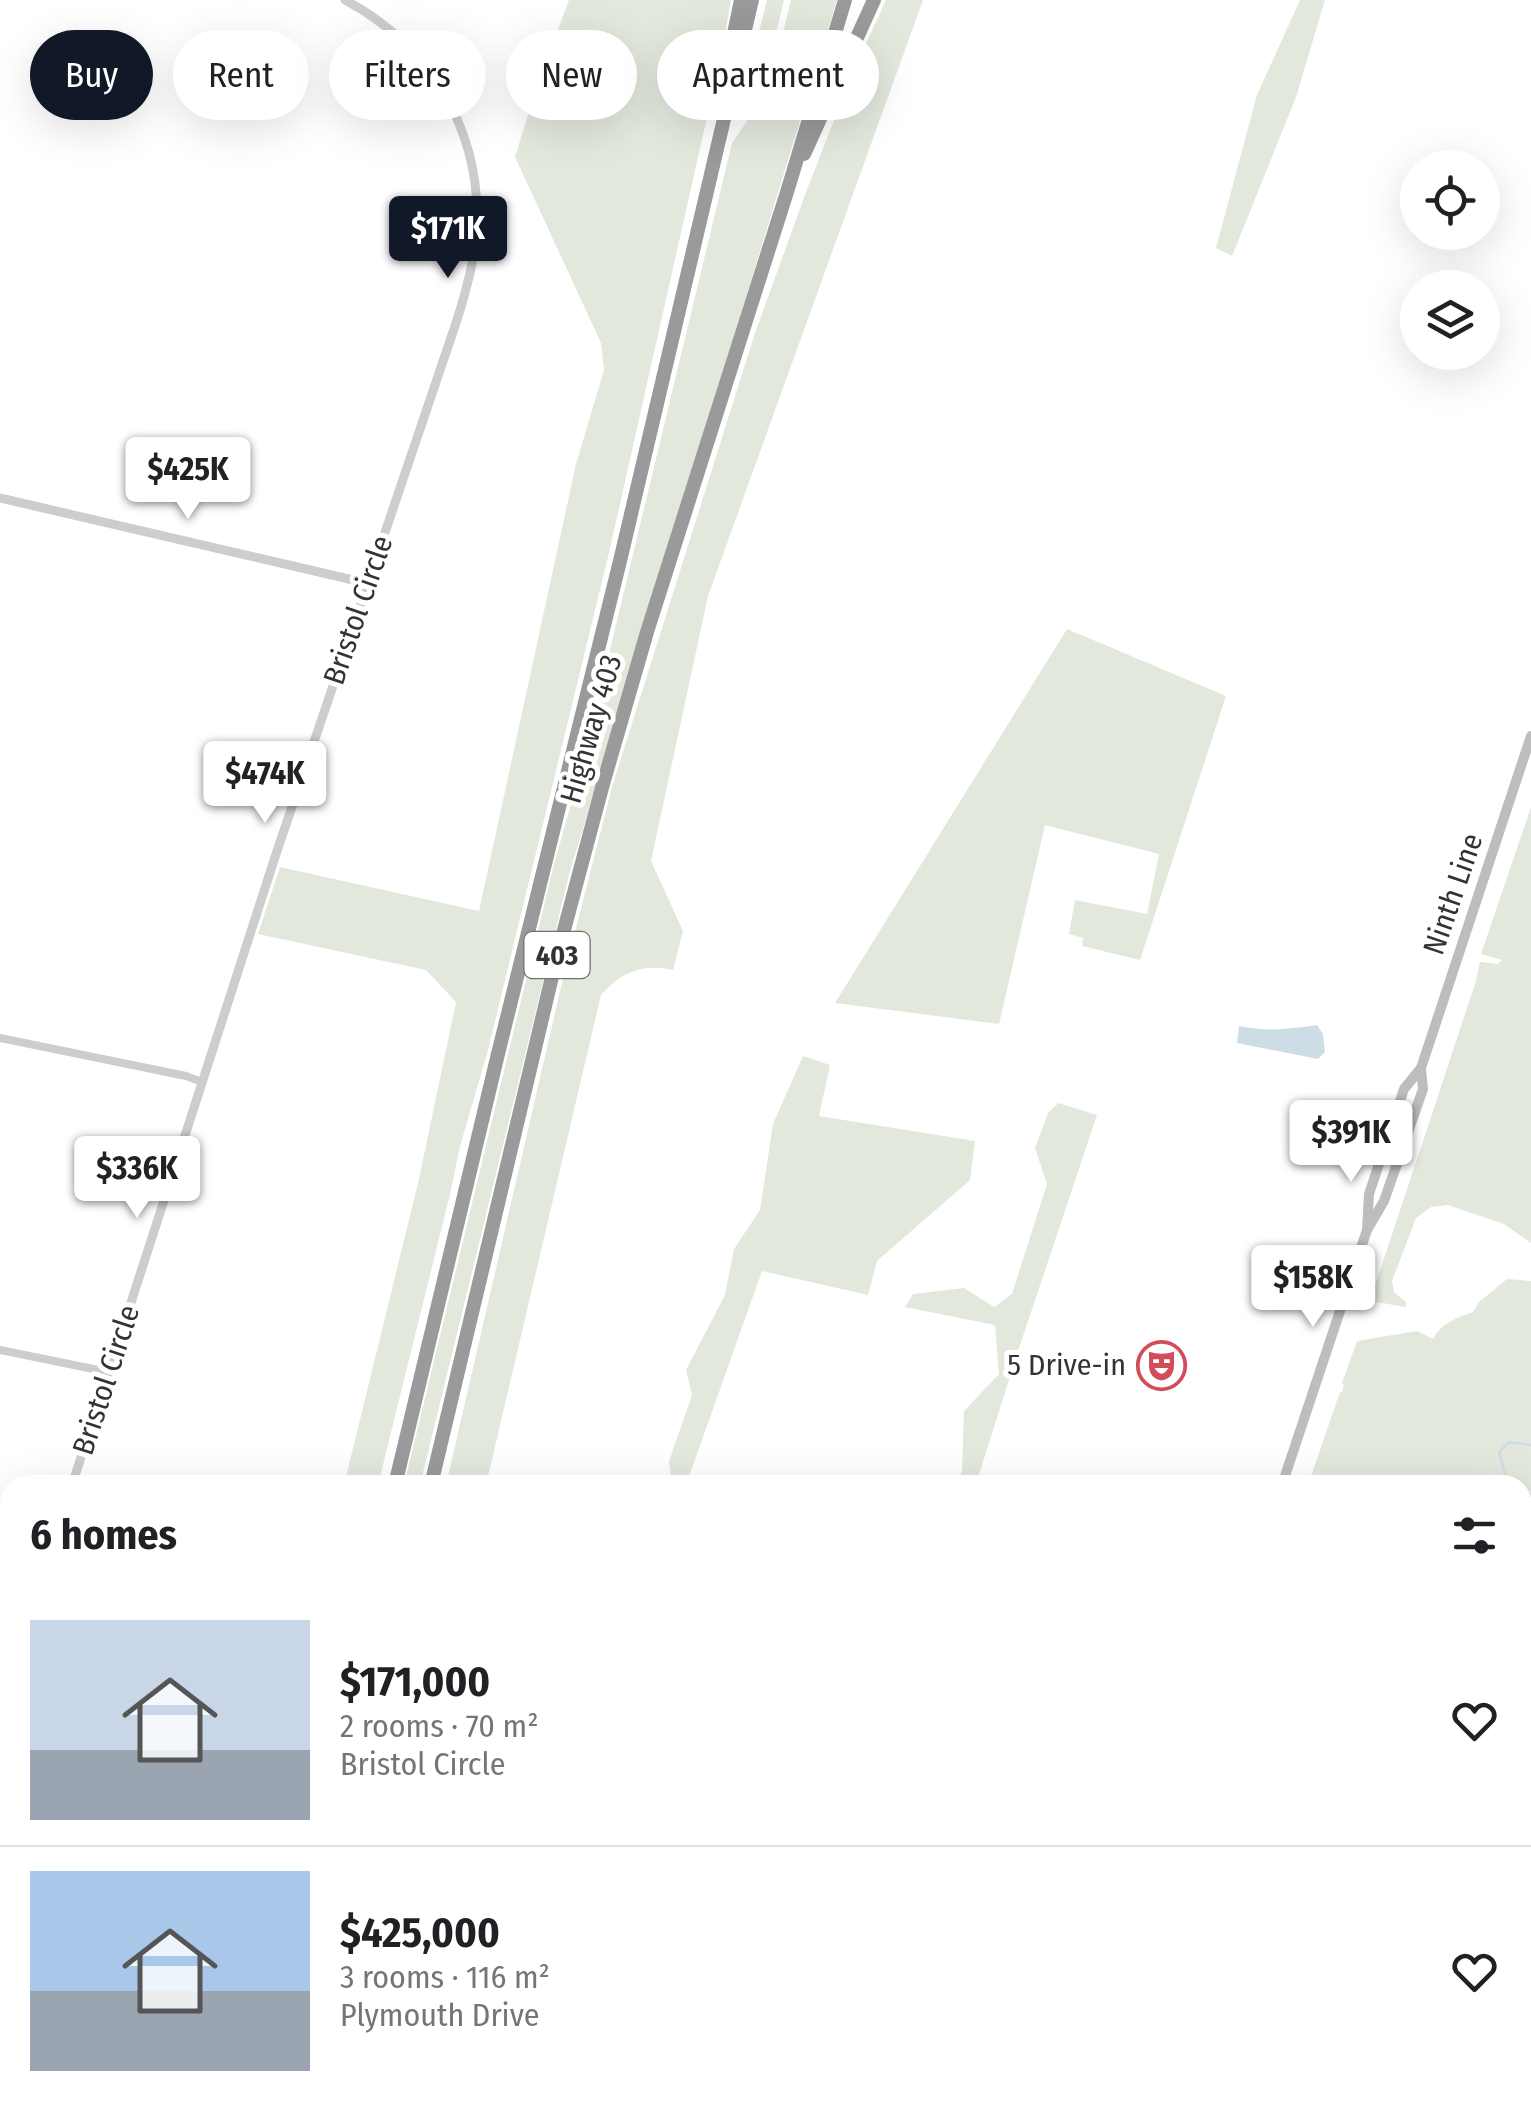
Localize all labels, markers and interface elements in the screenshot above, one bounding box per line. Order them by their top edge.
chip: Buy [30,30,153,120]
chip: Rent [173,30,309,120]
chip: Filters [329,30,486,120]
chip: New [506,30,637,120]
chip: Apartment [657,30,879,120]
map controls [1400,150,1500,370]
button: locate [1400,150,1500,250]
pin: $171K [378,196,518,281]
text: $171K [411,209,485,247]
button: layers [1400,270,1500,370]
pin: $425K [118,437,258,522]
text: $425K [147,450,229,488]
street label: Bristol Circle [316,531,400,689]
street label: Highway 403 [553,651,629,807]
pin: $474K [195,741,335,826]
text: $474K [225,754,305,792]
street label: Ninth Line [1416,829,1490,959]
road number: 403 [524,932,590,978]
pin: $391K [1281,1100,1421,1185]
text: $391K [1312,1113,1390,1151]
pin: $336K [67,1136,207,1221]
text: $336K [96,1149,178,1187]
pin: $158K [1243,1245,1383,1330]
text: $158K [1273,1258,1353,1296]
street label: Bristol Circle [65,1301,147,1459]
theatre icon: 5 Drive-in [1135,1339,1187,1391]
place label: 5 Drive-in [1007,1347,1126,1383]
icon: filters [1447,1508,1502,1563]
text: 6 homes [30,1510,177,1560]
text: $171,000 [340,1657,490,1707]
icon: home [110,1660,230,1780]
icon: heart [1447,1693,1502,1748]
text: 2 rooms · 70 m² [340,1707,539,1745]
text: Bristol Circle [340,1745,506,1783]
text: $425,000 [340,1908,500,1958]
icon: home [110,1911,230,2031]
icon: heart [1447,1944,1502,1999]
text: 3 rooms · 116 m² [340,1958,550,1996]
text: Plymouth Drive [340,1996,540,2034]

